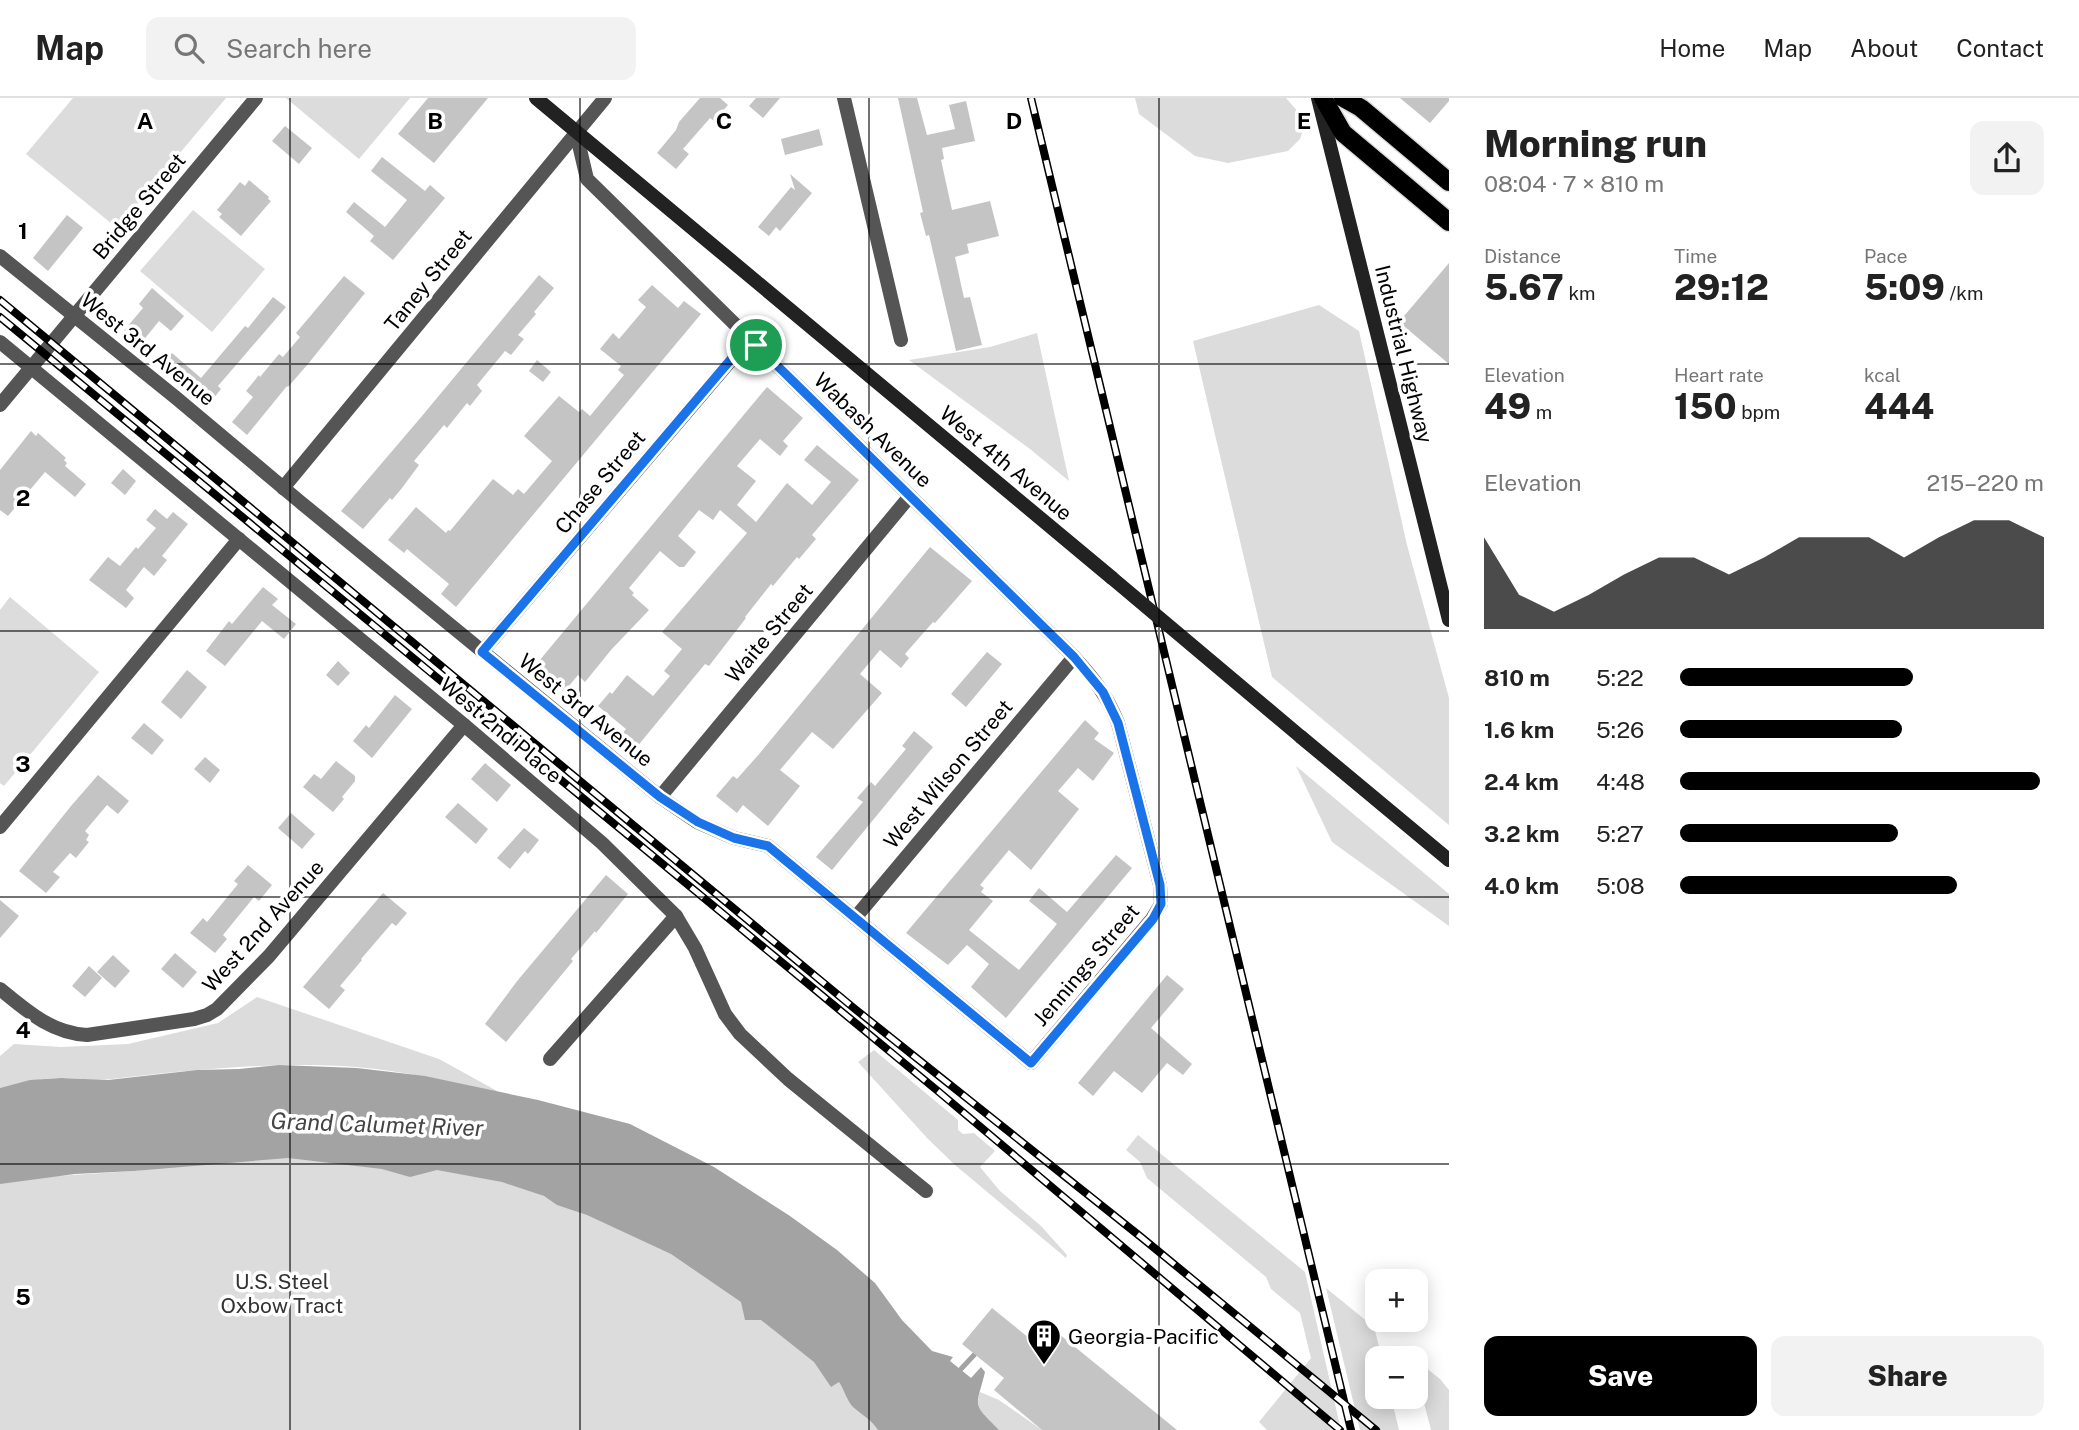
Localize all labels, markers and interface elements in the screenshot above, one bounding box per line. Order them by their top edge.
search box [146,17,636,80]
text: Map [35,29,104,67]
icon: search [170,29,208,67]
text: Search here [226,33,372,64]
text: Home [1659,34,1725,62]
text: Map [1763,34,1812,62]
text: About [1850,34,1918,62]
text: Contact [1956,34,2044,62]
text: A [137,107,154,134]
text: B [427,107,443,134]
text: C [716,107,732,134]
text: D [1006,107,1022,134]
text: E [1297,107,1311,134]
text: Morning run [1484,121,1707,166]
button: share [1970,121,2044,195]
street label: Bridge Street [87,148,191,264]
text: 08:04 · 7 × 810 m [1484,170,1664,197]
text: 1 [18,217,28,244]
street label: Taney Street [379,224,477,336]
text: Distance [1484,245,1561,267]
text: Time [1674,245,1717,267]
text: Pace [1864,245,1907,267]
street label: Industrial Highway [1370,262,1438,446]
text: 5.67 [1484,267,1564,308]
text: 29:12 [1674,267,1769,308]
text: 5:09 [1864,267,1945,308]
text: km [1564,282,1596,304]
text: /km [1945,282,1983,304]
street label: West 3rd Avenue [76,287,220,411]
pin [726,315,786,375]
icon: arrive [737,326,775,364]
text: Elevation [1484,364,1565,386]
text: Heart rate [1674,364,1764,386]
text: kcal [1864,364,1901,386]
street label: Wabash Avenue [809,367,937,493]
text: 49 [1484,386,1531,427]
text: 150 [1674,386,1737,427]
text: 444 [1864,386,1934,427]
street label: West 4th Avenue [935,400,1077,526]
text: m [1531,401,1552,423]
text: bpm [1737,401,1780,423]
street label: Chase Street [550,425,650,539]
text: Elevation [1484,469,1582,496]
text: 215–220 m [1926,469,2044,496]
text: 2 [16,484,30,511]
street label: Waite Street [720,578,818,688]
street label: West 3rd Avenue [514,648,658,772]
text: 810 m [1484,664,1550,691]
text: 5:22 [1596,664,1644,691]
street label: West 2nd Place [435,672,567,788]
street label: West Wilson Street [878,695,1018,853]
text: 1.6 km [1484,716,1554,743]
text: 5:26 [1596,716,1644,743]
text: 3 [15,750,31,777]
text: 2.4 km [1484,768,1559,795]
text: 4:48 [1596,768,1645,795]
text: 3.2 km [1484,820,1560,847]
text: 5:27 [1596,820,1644,847]
street label: West 2nd Avenue [197,855,329,997]
text: 4.0 km [1484,872,1559,899]
text: 5:08 [1596,872,1645,899]
street label: Jennings Street [1028,899,1144,1031]
text: 4 [15,1016,31,1043]
water label: Grand Calumet River [270,1107,484,1141]
park label: U.S. Steel Oxbow Tract [221,1269,343,1318]
map controls [1365,1269,1428,1409]
button: + [1365,1269,1428,1332]
text: 5 [15,1283,31,1310]
building icon: Georgia-Pacific [1025,1317,1063,1366]
place label: Georgia-Pacific [1068,1324,1219,1349]
button: Save [1484,1336,1757,1416]
button: Share [1771,1336,2044,1416]
button: − [1365,1346,1428,1409]

